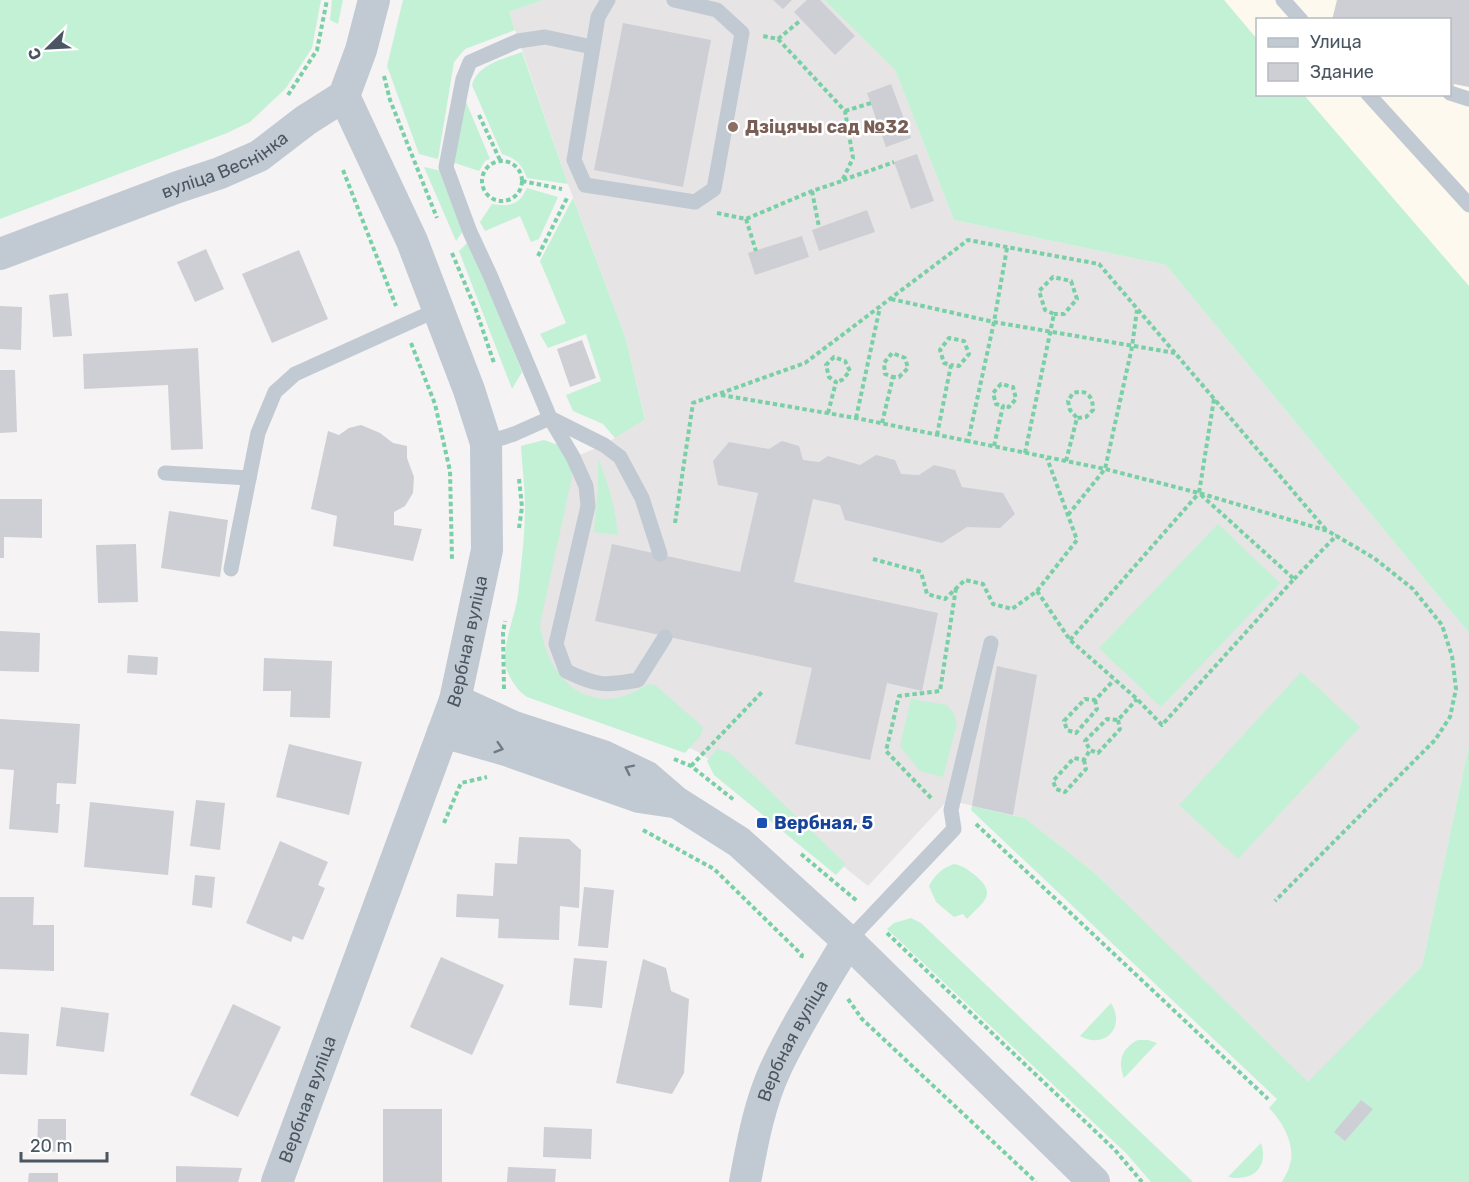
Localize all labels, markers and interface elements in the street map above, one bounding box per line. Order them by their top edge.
north arrow [18,18,78,78]
legend [1256,18,1451,96]
text: Улица [1310,31,1362,53]
text: С [24,45,46,63]
text: Здание [1310,61,1374,83]
place label: Дзіцячы сад №32 [745,116,909,138]
marker: Дзіцячы сад №32 [726,120,740,134]
street label: вуліца Веснінка [158,127,293,203]
street label: Вербная вуліца [442,573,492,710]
one-way arrow [493,741,504,754]
one-way arrow [625,764,636,776]
place label: Вербная, 5 [774,812,873,834]
marker: Вербная, 5 [755,816,769,830]
street label: Вербная вуліца [753,976,833,1104]
street label: Вербная вуліца [274,1033,341,1166]
scale bar [21,1125,106,1163]
text: 20 m [30,1135,72,1157]

